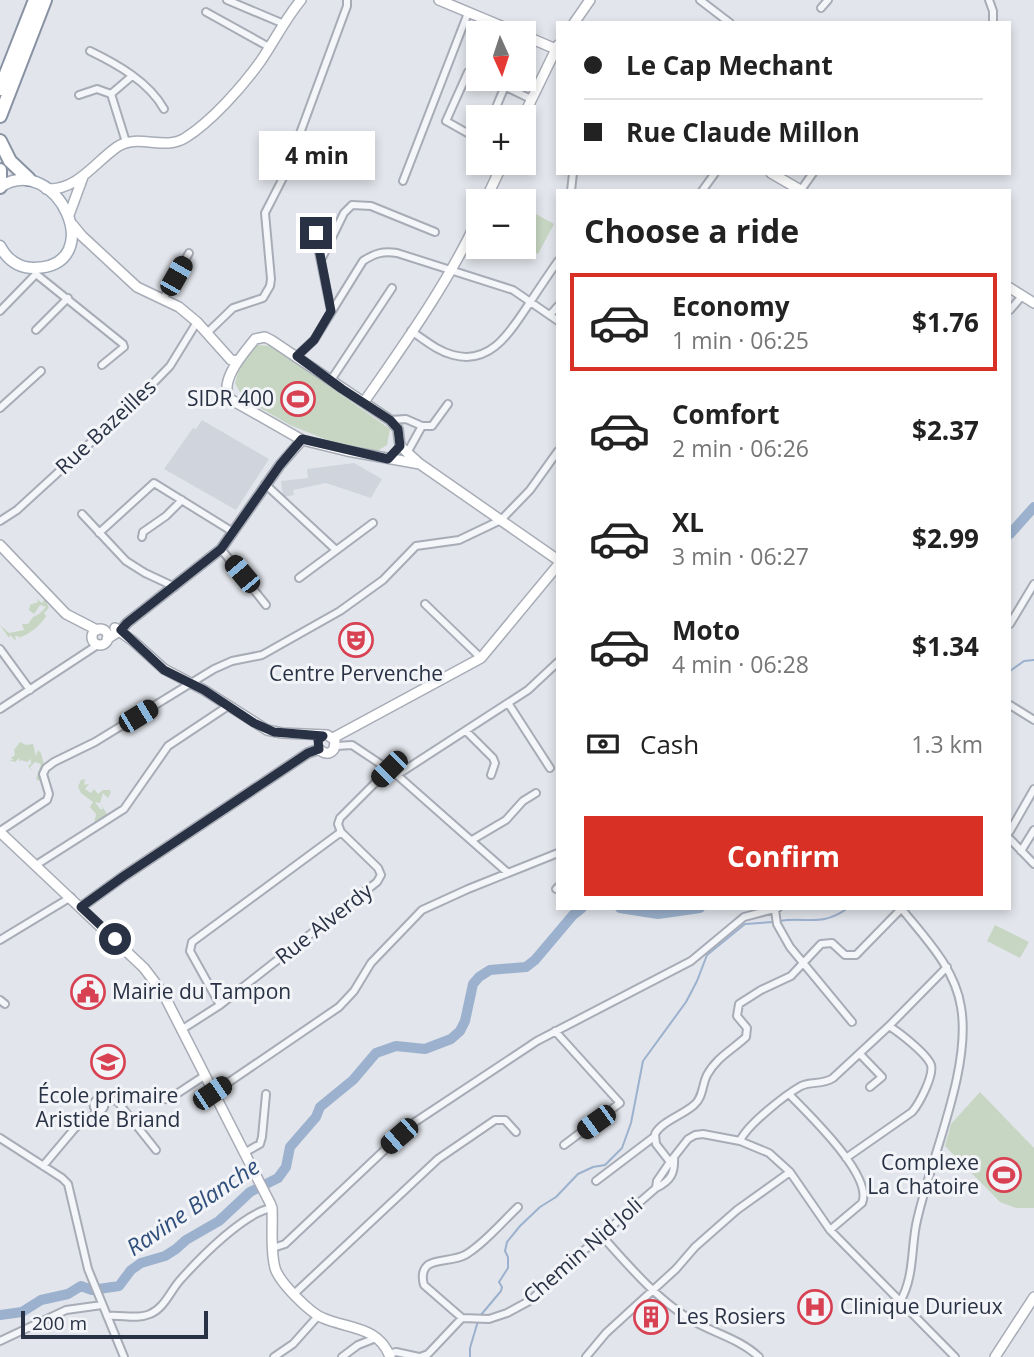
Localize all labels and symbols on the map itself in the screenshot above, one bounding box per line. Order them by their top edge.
north arrow [466,21,536,91]
callout: 4 min [258,132,374,180]
route end [300,217,332,249]
car [157,253,196,299]
street label: Rue Bazeilles [49,372,162,480]
sports icon: SIDR 400 [279,380,317,418]
place label: SIDR 400 [187,384,274,412]
car [221,551,264,597]
theatre icon: Centre Pervenche [337,621,375,659]
place label: Centre Pervenche [269,659,443,687]
car [115,696,162,736]
car [367,747,412,791]
street label: Rue Alverdy [269,876,378,970]
route start [99,923,131,955]
public building icon: Mairie du Tampon [69,973,107,1011]
place label: Mairie du Tampon [112,977,291,1005]
school or university icon: École primaire Aristide Briand [89,1043,127,1081]
car [189,1073,236,1113]
place label: École primaire Aristide Briand [36,1081,180,1133]
car [573,1101,620,1143]
car [377,1114,422,1158]
place label: Complexe La Chatoire [867,1148,979,1200]
water label: Ravine Blanche [120,1150,265,1263]
sports icon: Complexe La Chatoire [985,1156,1023,1194]
street label: Chemin Nid Joli [517,1191,648,1310]
hospital icon: Clinique Durieux [796,1288,834,1326]
place label: Clinique Durieux [840,1292,1003,1320]
building icon: Les Rosiers [632,1298,670,1336]
place label: Les Rosiers [676,1302,786,1330]
scale bar [21,1308,208,1340]

